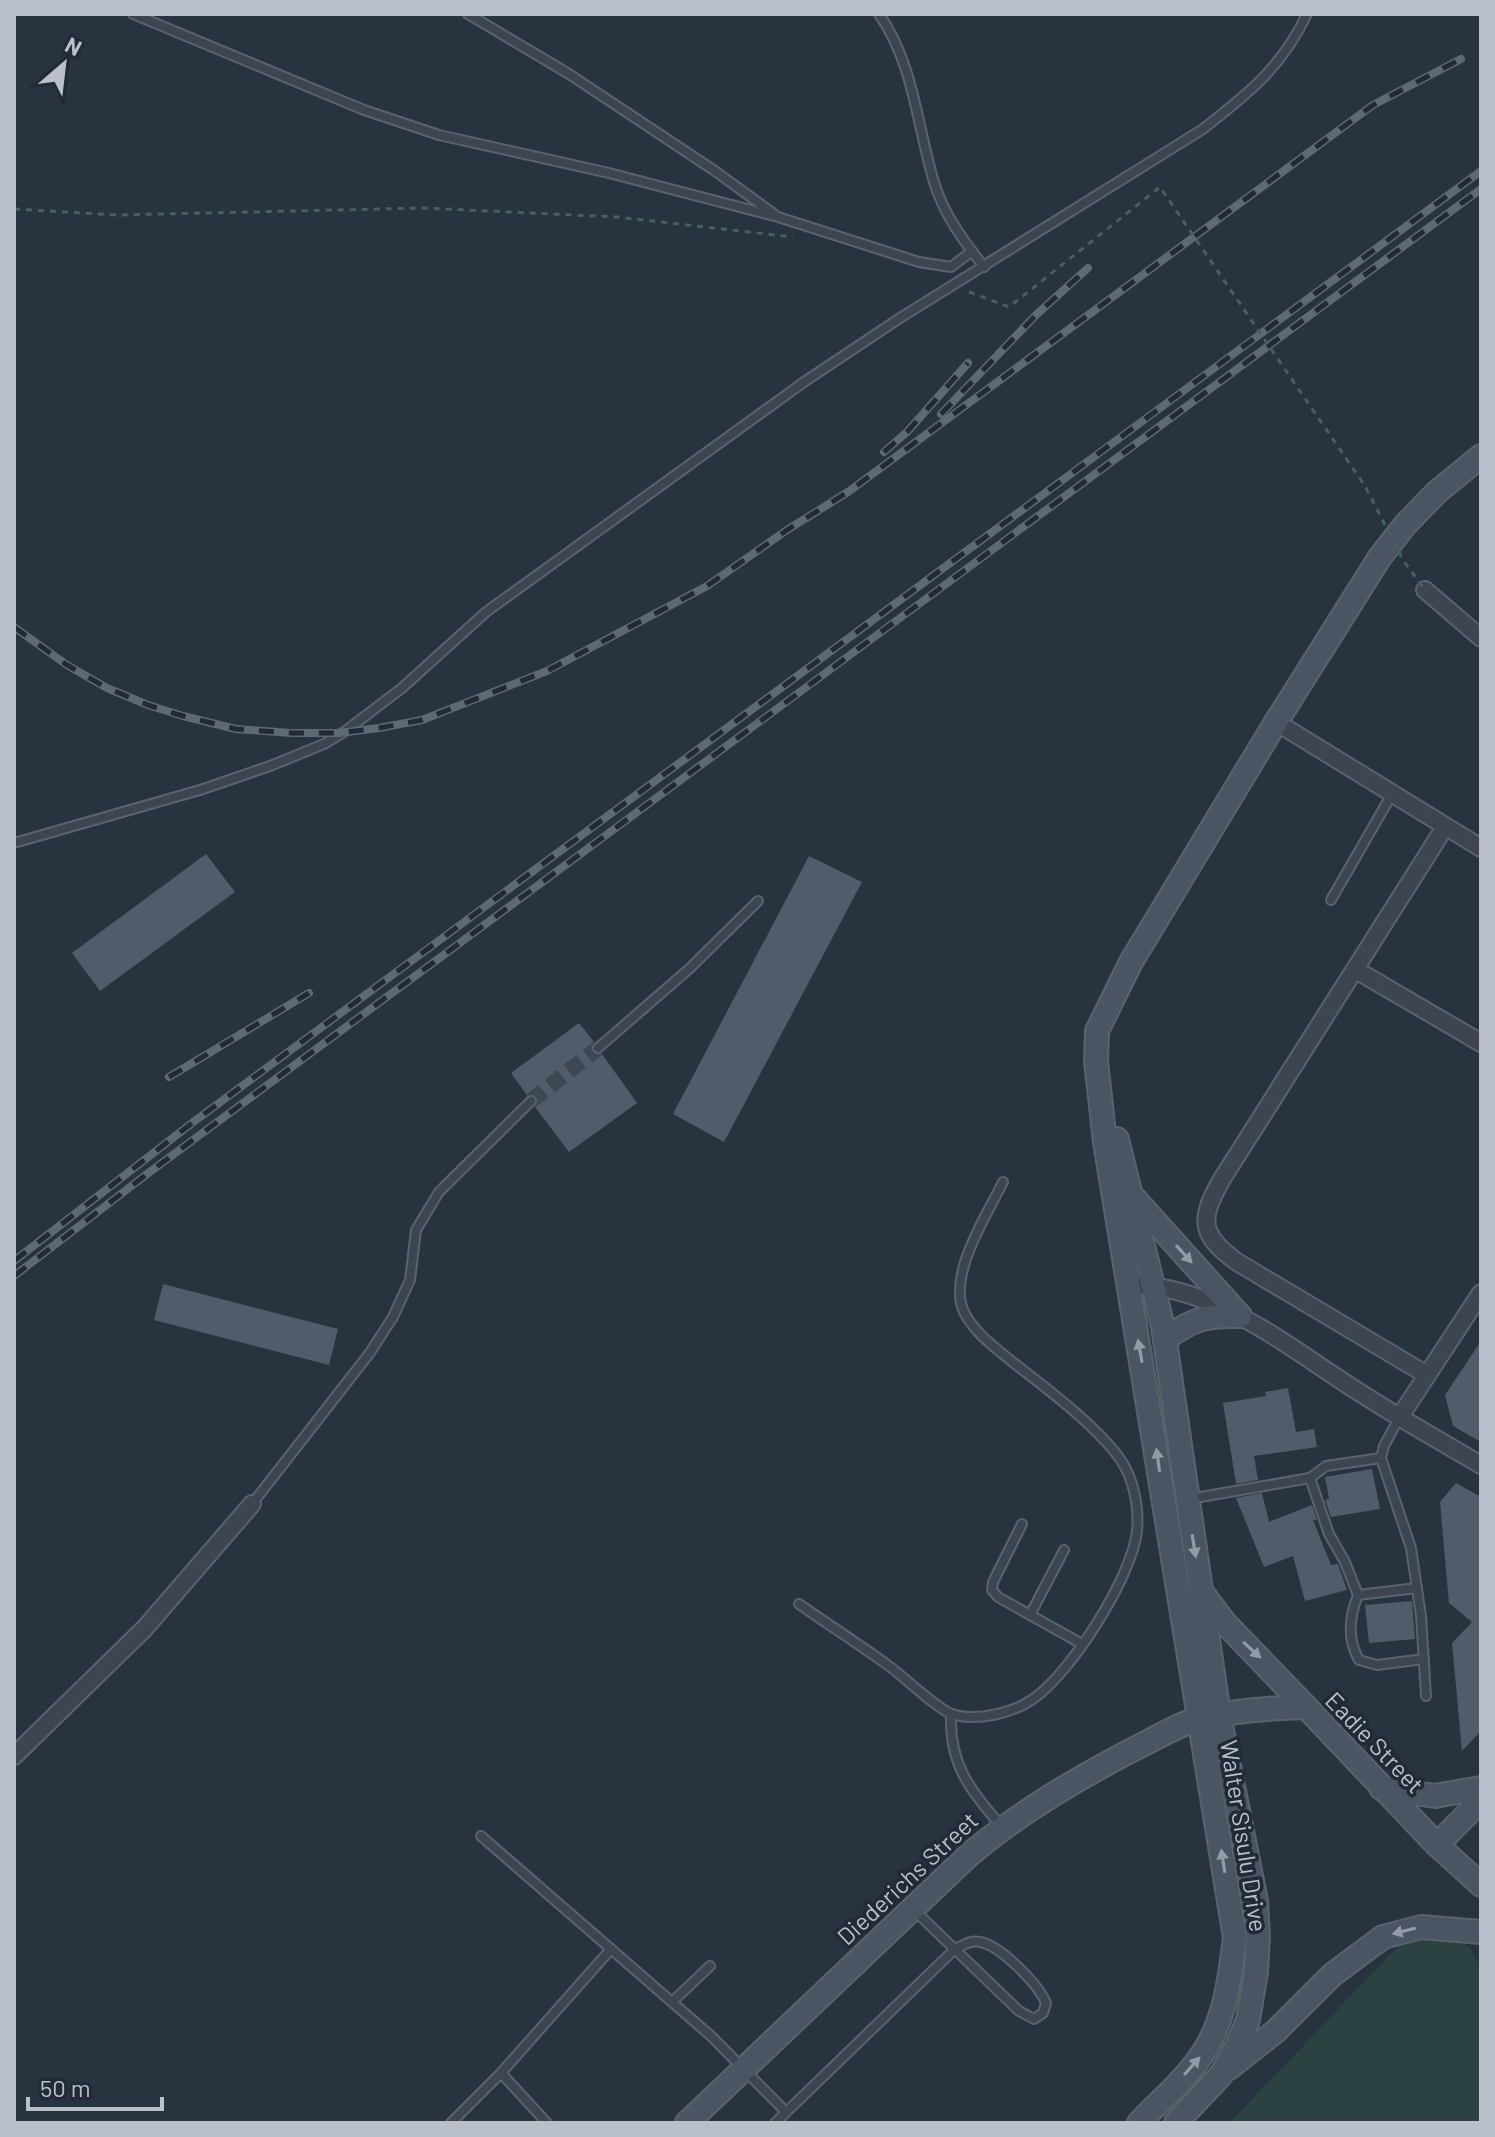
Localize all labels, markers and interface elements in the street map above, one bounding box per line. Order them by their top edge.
north arrow [24,24,104,104]
text: N [61,31,86,60]
one-way arrow [1175,1244,1193,1263]
one-way arrow [1133,1338,1146,1363]
one-way arrow [1151,1447,1164,1472]
one-way arrow [1189,1534,1201,1559]
one-way arrow [1242,1641,1261,1659]
street label: Eadie Street [1320,1685,1430,1798]
street label: Walter Sisulu Drive [1215,1738,1274,1934]
street label: Diederichs Street [831,1805,983,1950]
one-way arrow [1216,1849,1229,1874]
one-way arrow [1391,1925,1416,1937]
one-way arrow [1183,2056,1200,2076]
scale bar [28,2061,162,2111]
text: 50 m [40,2073,91,2102]

